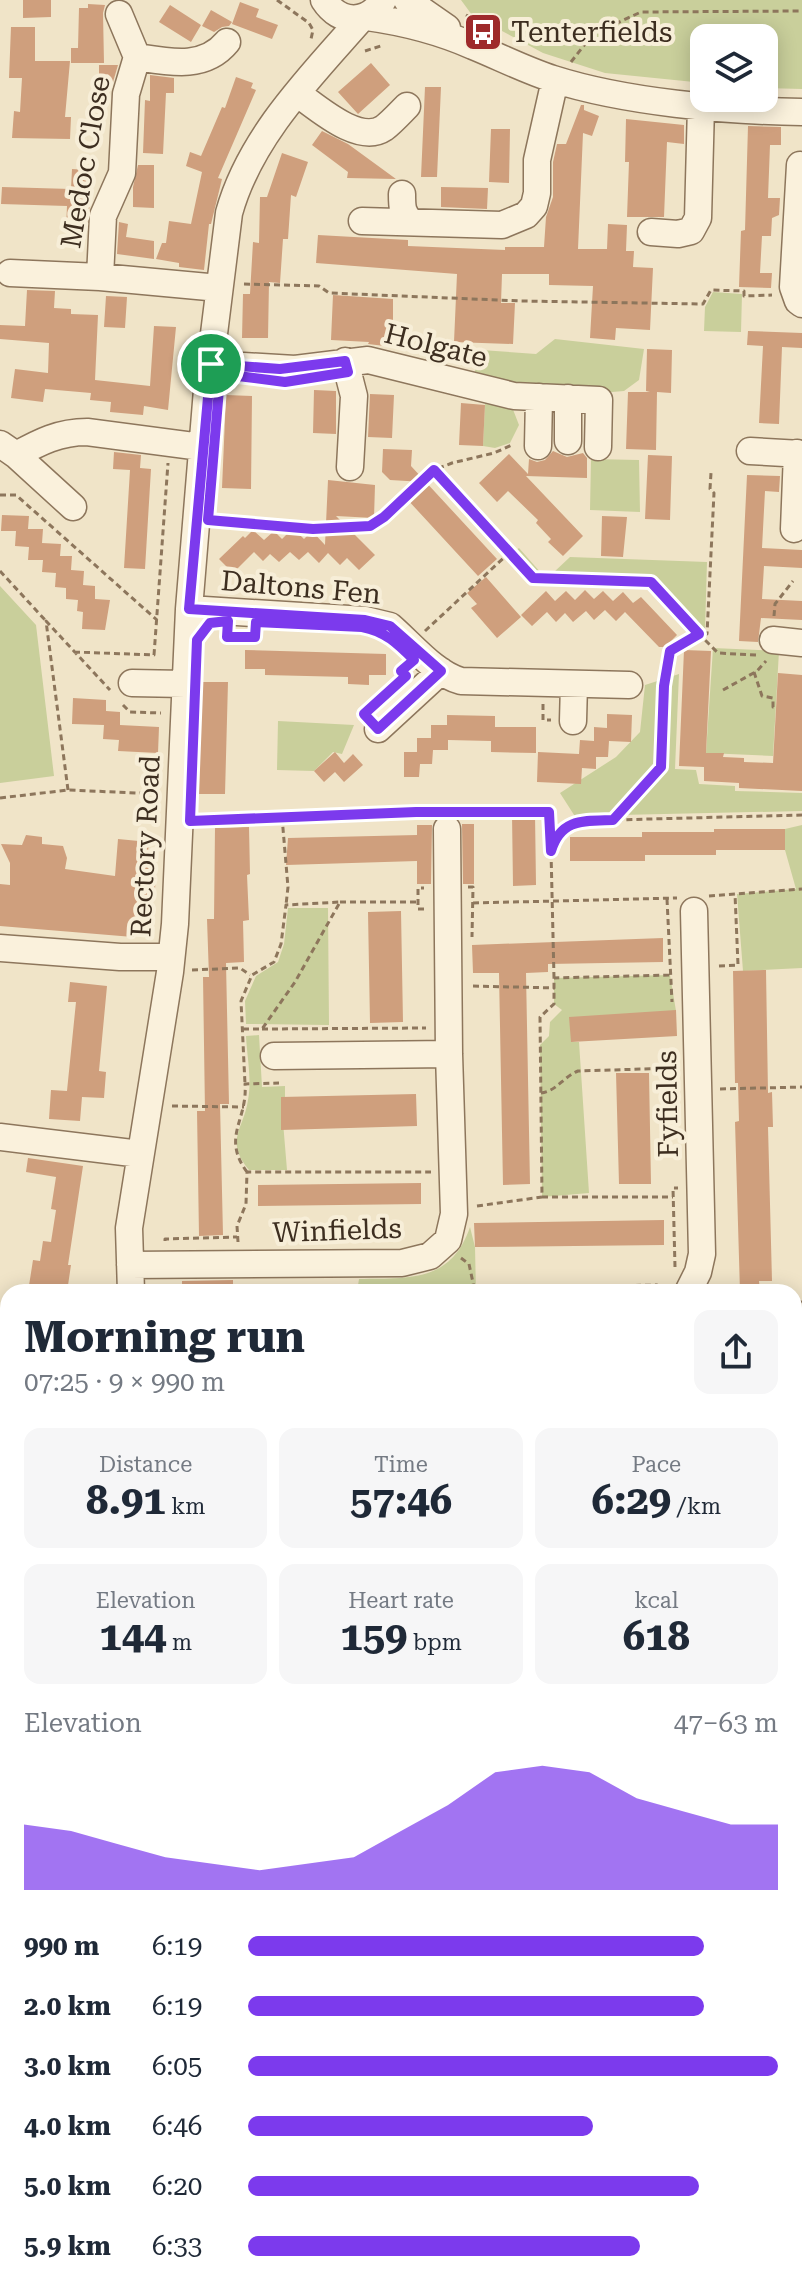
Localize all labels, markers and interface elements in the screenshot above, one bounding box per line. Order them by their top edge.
bus stop icon: Tenterfields [462,11,504,53]
place label: Tenterfields [511,16,672,49]
map controls [690,24,778,112]
button: layers [690,24,778,112]
street label: Medoc Close [54,73,117,251]
street label: Holgate [381,317,491,374]
pin [177,330,245,398]
icon: arrive [189,342,233,386]
street label: Daltons Fen [220,564,382,611]
street label: Rectory Road [124,754,167,938]
street label: Fyfields [650,1050,685,1158]
street label: Winfields [272,1212,402,1249]
button: share [694,1310,778,1394]
text: Morning run [24,1311,305,1363]
text: 07:25 · 9 × 990 m [24,1367,225,1397]
text: Distance [99,1452,192,1477]
text: Time [374,1452,428,1477]
text: Pace [632,1452,681,1477]
text: 8.91 [86,1477,166,1524]
text: 57:46 [350,1477,452,1524]
text: 6:29 [591,1477,671,1524]
text: km [166,1494,205,1519]
text: /km [671,1494,721,1519]
text: Elevation [96,1588,196,1613]
text: Heart rate [348,1588,454,1613]
text: kcal [634,1588,678,1613]
text: 144 [99,1613,166,1660]
text: 159 [340,1613,407,1660]
text: 618 [623,1613,690,1660]
text: m [166,1630,192,1655]
text: bpm [407,1630,462,1655]
text: Elevation [24,1708,142,1738]
text: 47–63 m [674,1708,778,1738]
text: 990 m [24,1931,99,1961]
text: 6:19 [152,1931,202,1961]
text: 2.0 km [24,1991,111,2021]
text: 6:19 [152,1991,202,2021]
text: 3.0 km [24,2051,111,2081]
text: 6:05 [152,2051,202,2081]
text: 4.0 km [24,2111,111,2141]
text: 6:46 [152,2111,202,2141]
text: 5.0 km [24,2171,111,2201]
text: 6:20 [152,2171,202,2201]
text: 5.9 km [24,2231,111,2261]
text: 6:33 [152,2231,202,2261]

